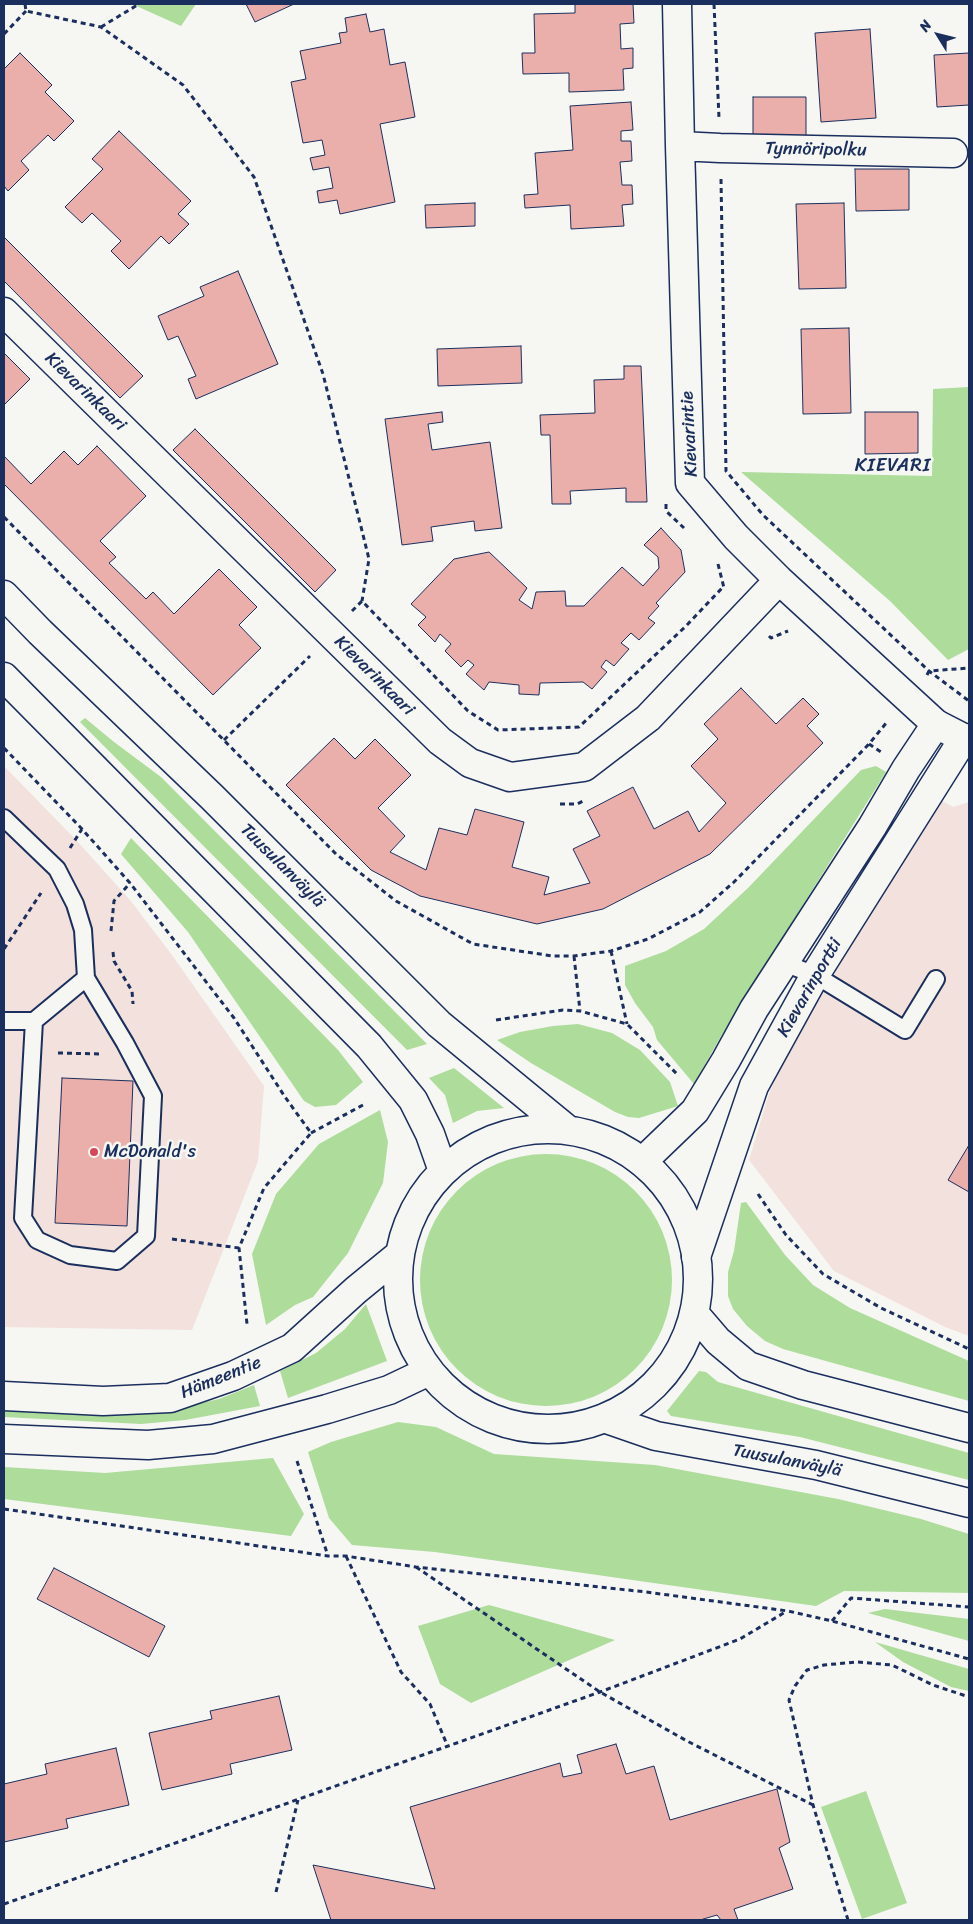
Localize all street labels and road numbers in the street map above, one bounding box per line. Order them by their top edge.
street label: Tynnöripolku [765,138,867,162]
street label: Kievarinkaari [40,348,130,436]
street label: Kievarintie [677,390,703,478]
street label: Kievarinkaari [329,631,419,721]
street label: Tuusulanväylä [235,819,329,913]
street label: Kievarinportti [773,935,847,1041]
street label: Hämeentie [177,1352,265,1404]
street label: Tuusulanväylä [731,1440,843,1482]

